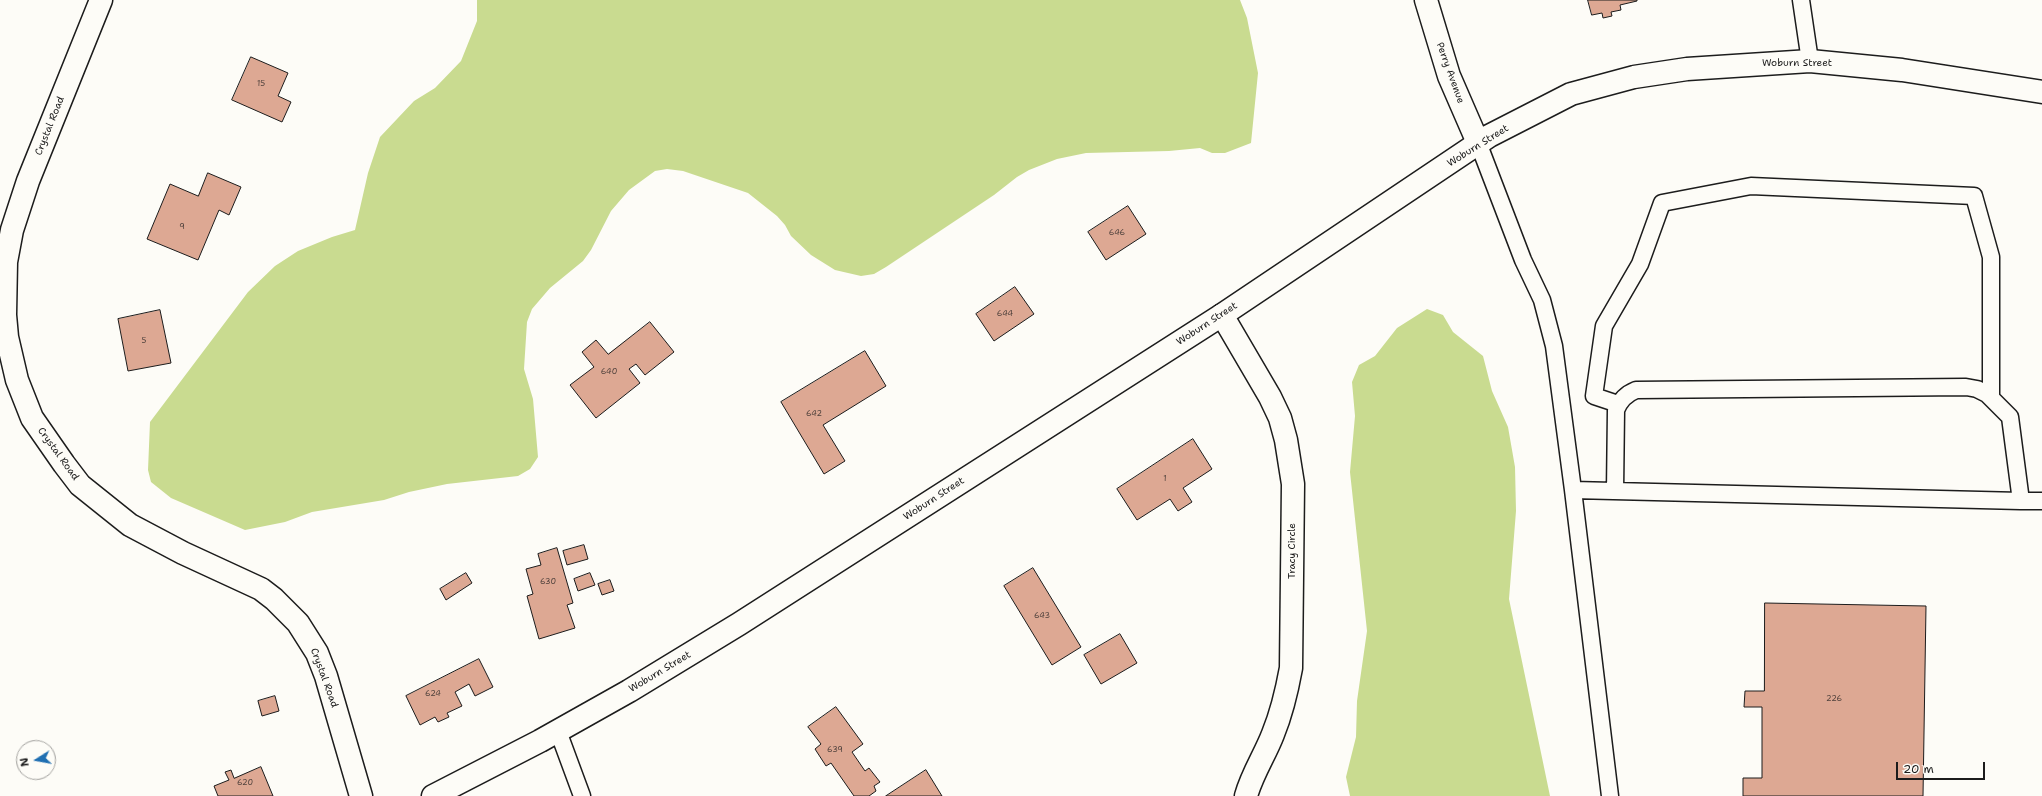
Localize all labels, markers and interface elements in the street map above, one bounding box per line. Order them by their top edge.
street label: Perry Avenue [1433,41,1467,105]
street label: Woburn Street [1762,57,1832,69]
house number: 15 [257,79,265,89]
street label: Crystal Road [33,95,67,157]
street label: Woburn Street [1445,122,1511,170]
house number: 9 [179,222,185,232]
house number: 646 [1109,228,1125,238]
street label: Woburn Street [1174,300,1240,348]
house number: 644 [997,309,1013,319]
house number: 5 [142,336,146,346]
house number: 640 [601,367,617,377]
house number: 642 [806,409,822,419]
street label: Crystal Road [35,425,81,483]
house number: 1 [1163,474,1167,484]
street label: Woburn Street [901,475,967,523]
street label: Tracy Circle [1286,523,1298,579]
house number: 630 [540,577,556,587]
house number: 643 [1034,611,1050,621]
street label: Crystal Road [308,647,340,709]
street label: Woburn Street [627,649,693,695]
house number: 624 [425,689,441,699]
house number: 226 [1826,694,1842,704]
north arrow [16,740,56,780]
house number: 639 [827,745,843,755]
scale bar [1898,754,1987,780]
text: N [17,756,33,768]
text: 20 m [1903,761,1934,777]
house number: 620 [237,778,253,788]

